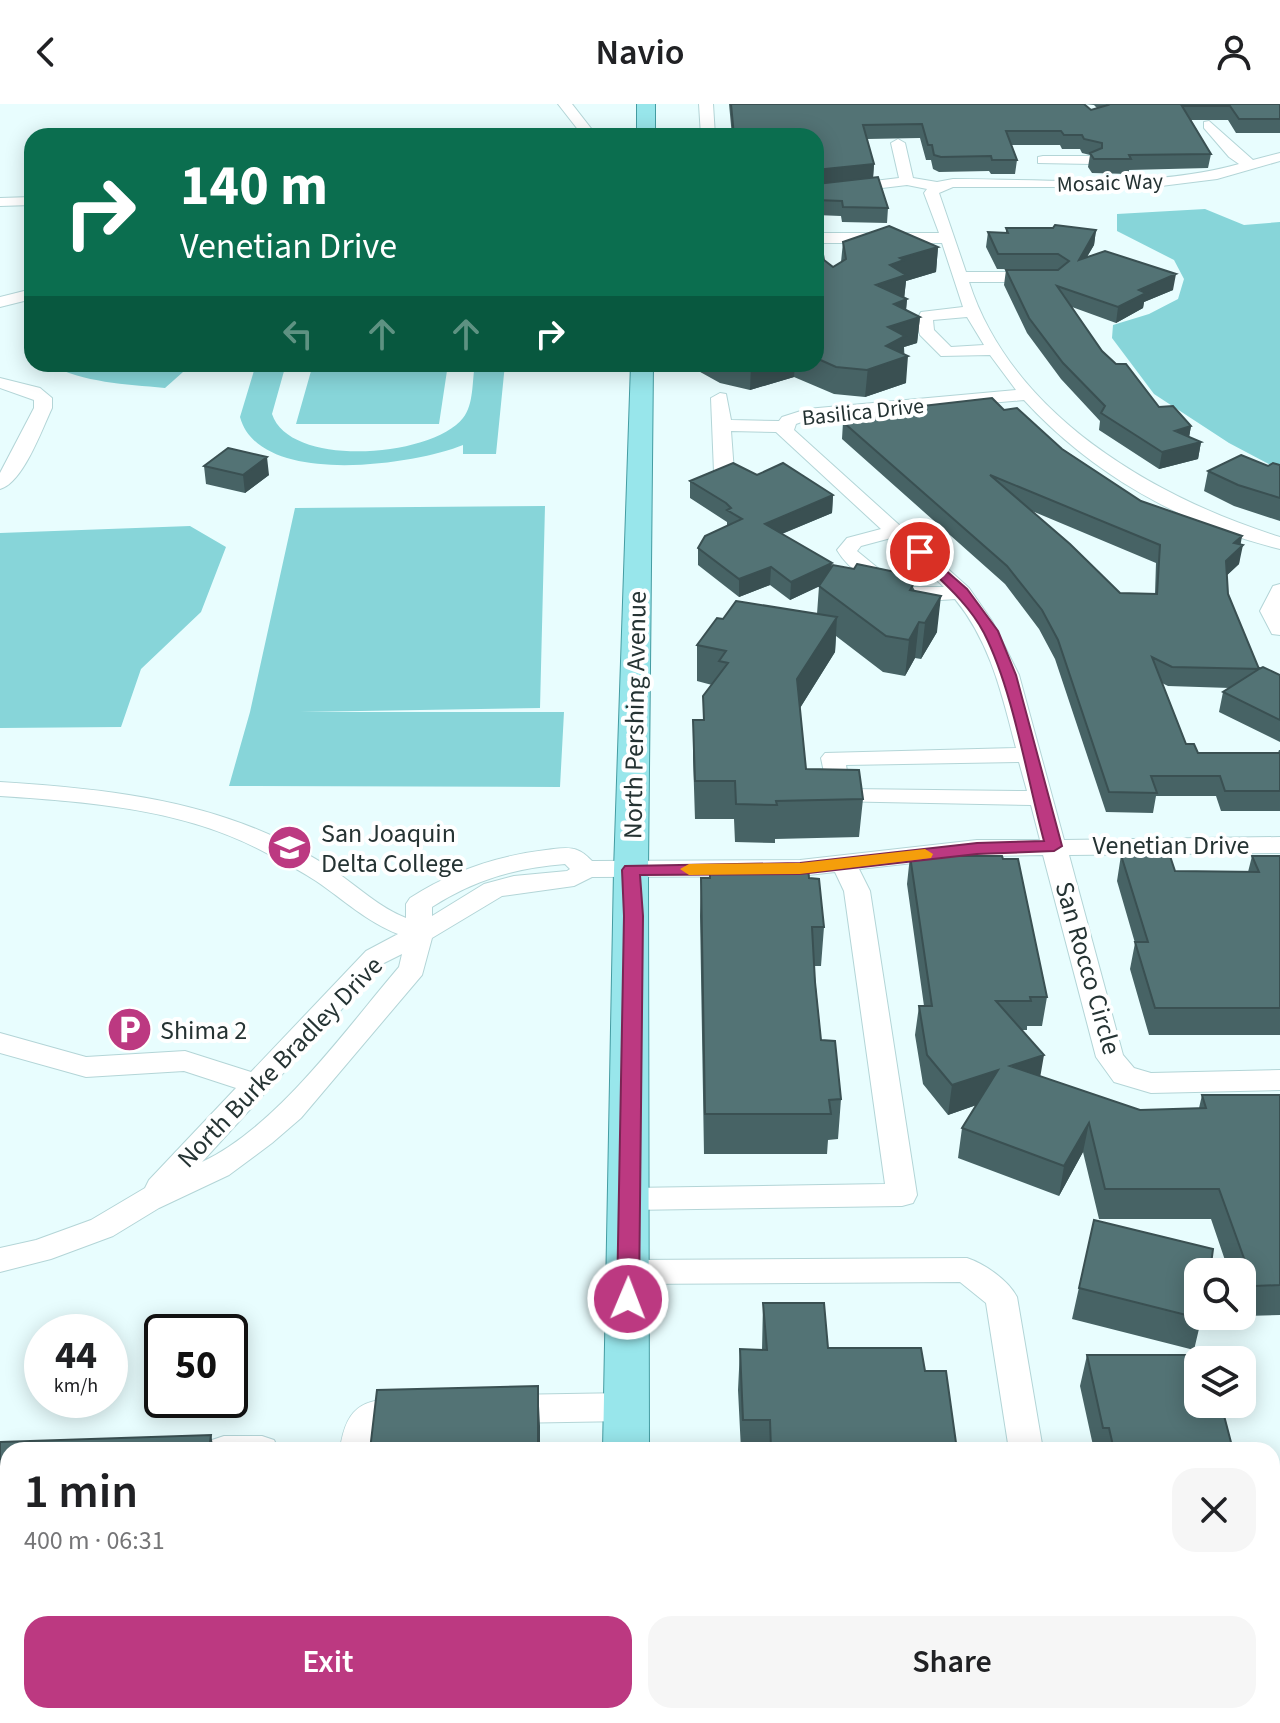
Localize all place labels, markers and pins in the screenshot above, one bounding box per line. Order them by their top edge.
pin [886,518,954,586]
place label: San Joaquin Delta College [321,815,464,882]
school or university icon: San Joaquin Delta College [266,824,314,872]
parking icon: Shima 2 [105,1006,153,1054]
place label: Shima 2 [160,1012,247,1049]

